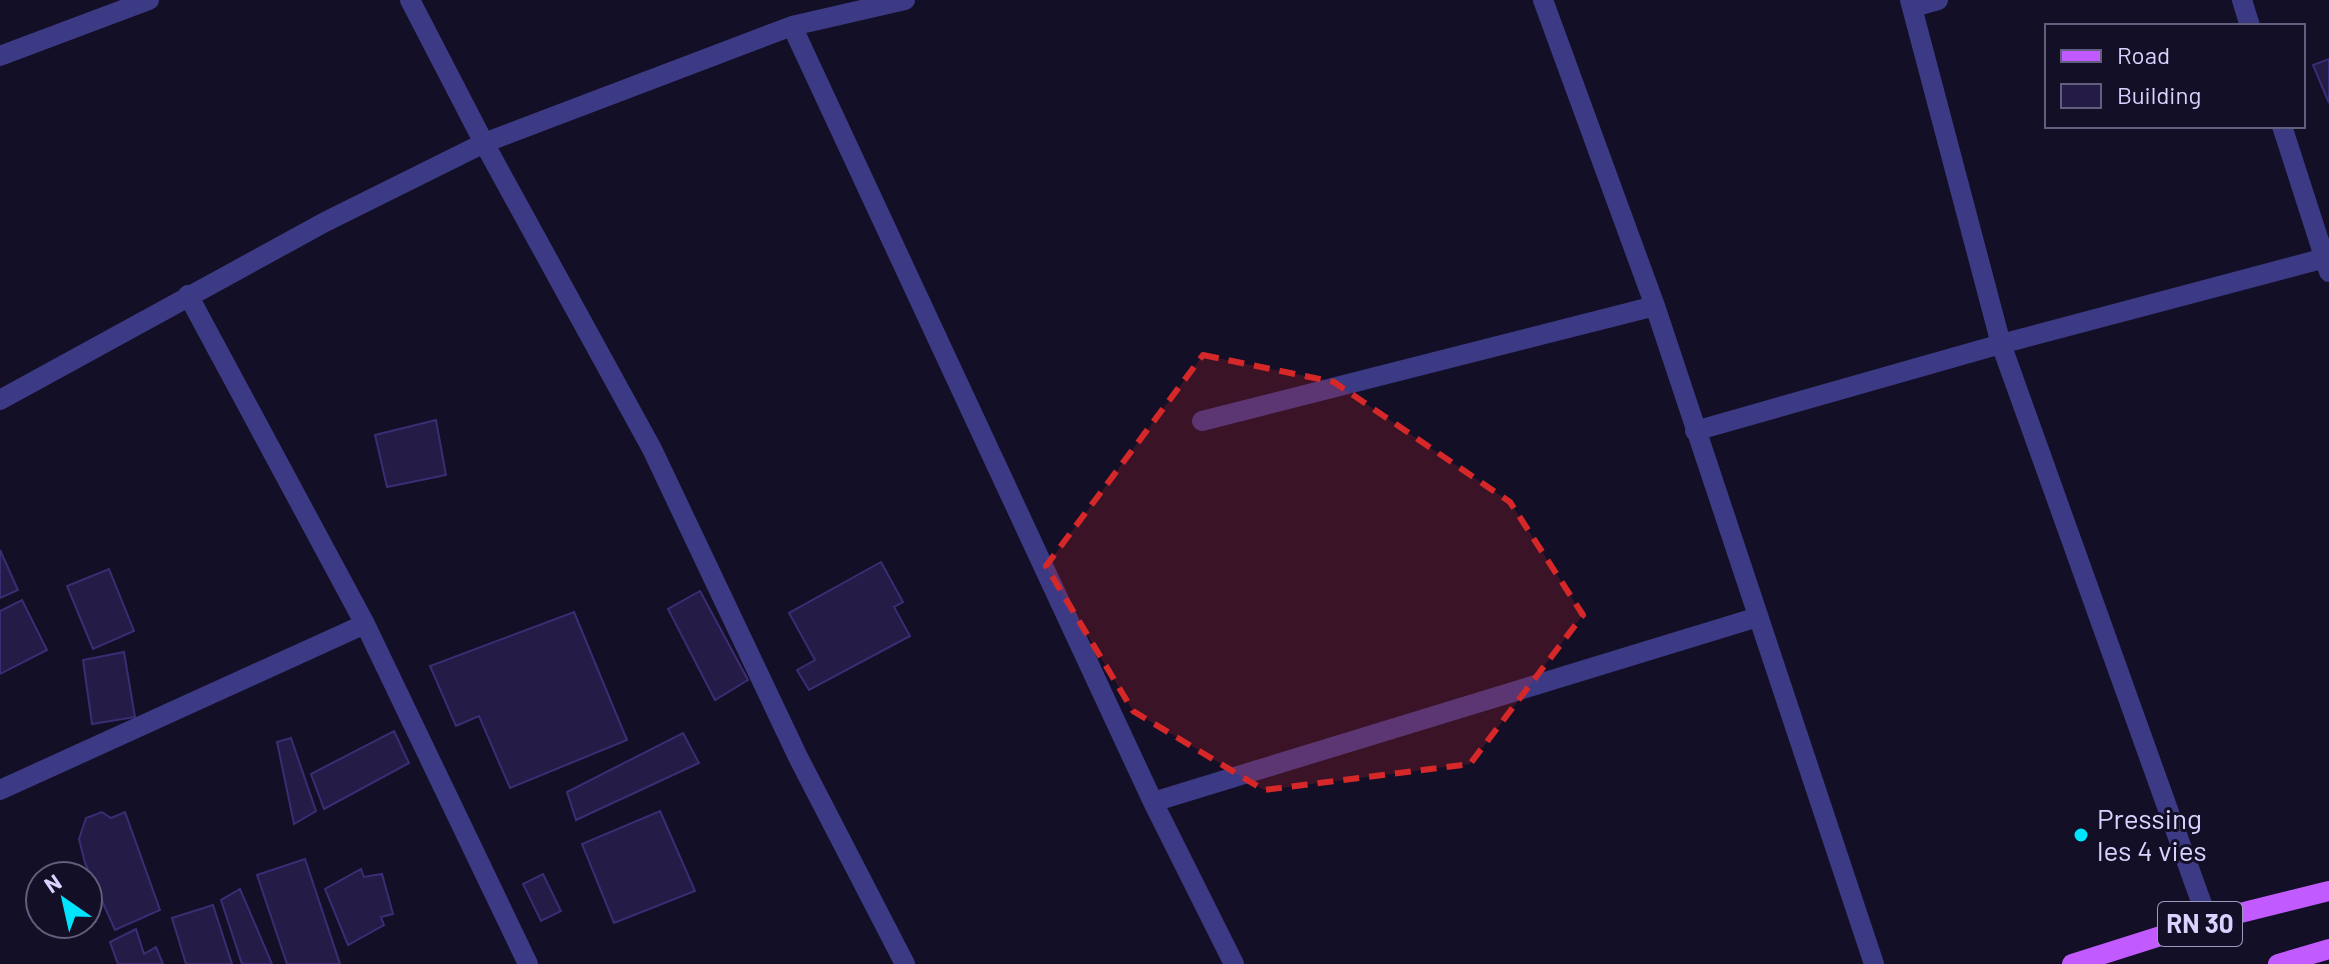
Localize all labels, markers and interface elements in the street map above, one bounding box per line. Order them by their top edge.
legend [2045,24,2305,128]
text: Road [2117,40,2170,69]
text: Building [2117,80,2201,109]
place label: Pressing les 4 vies [2097,801,2207,867]
marker: Pressing les 4 vies [2072,826,2090,844]
north arrow [24,860,104,940]
text: N [39,868,66,897]
road number: RN 30 [2158,902,2242,946]

